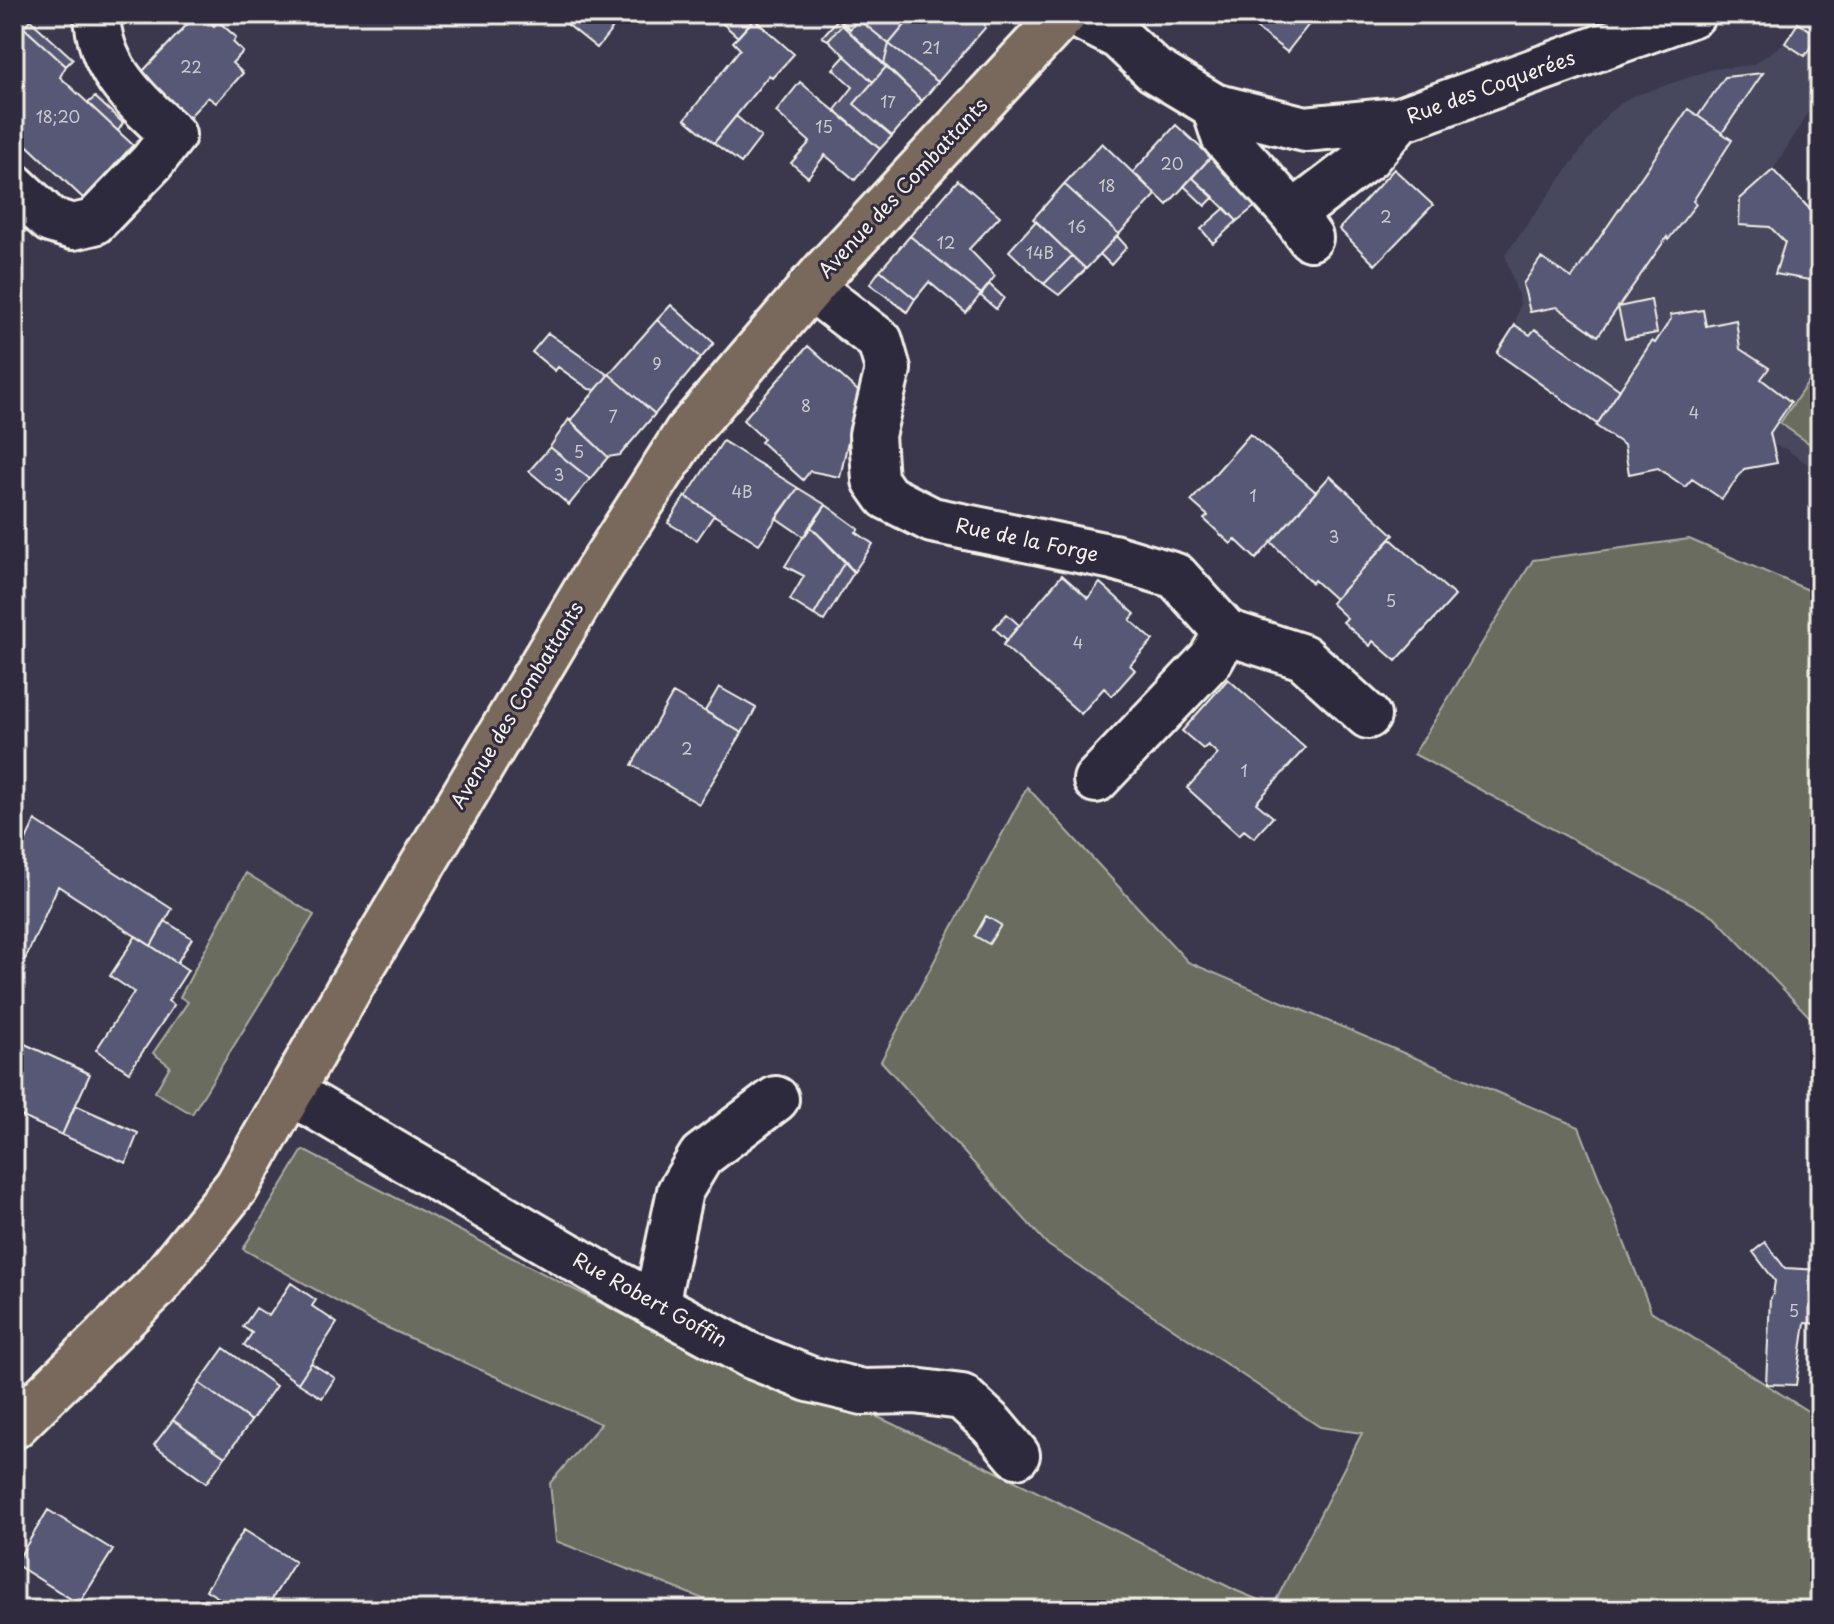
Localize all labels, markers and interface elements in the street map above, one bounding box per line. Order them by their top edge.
house number: 21 [922,35,940,59]
street label: Rue des Coquerées [1402,42,1579,130]
house number: 22 [180,54,202,78]
house number: 17 [880,89,896,113]
street label: Avenue des Combattants [811,90,994,284]
house number: 18;20 [36,104,80,128]
house number: 15 [815,114,833,138]
house number: 20 [1161,151,1183,175]
house number: 18 [1098,173,1116,197]
house number: 2 [1380,204,1392,228]
house number: 16 [1068,214,1086,238]
house number: 12 [937,230,955,254]
house number: 14B [1026,240,1054,264]
house number: 9 [652,351,662,375]
house number: 8 [801,393,811,417]
house number: 4 [1689,400,1699,424]
house number: 7 [608,404,618,428]
house number: 5 [574,439,584,463]
house number: 3 [554,462,564,486]
house number: 4B [731,479,753,503]
house number: 1 [1249,483,1257,507]
street label: Rue de la Forge [953,509,1101,569]
house number: 3 [1329,524,1339,548]
house number: 5 [1386,588,1396,612]
street label: Avenue des Combattants [442,595,590,814]
house number: 4 [1073,630,1083,654]
house number: 2 [681,736,693,760]
house number: 1 [1240,758,1248,782]
street label: Rue Robert Goffin [568,1244,733,1354]
house number: 5 [1789,1298,1799,1322]

